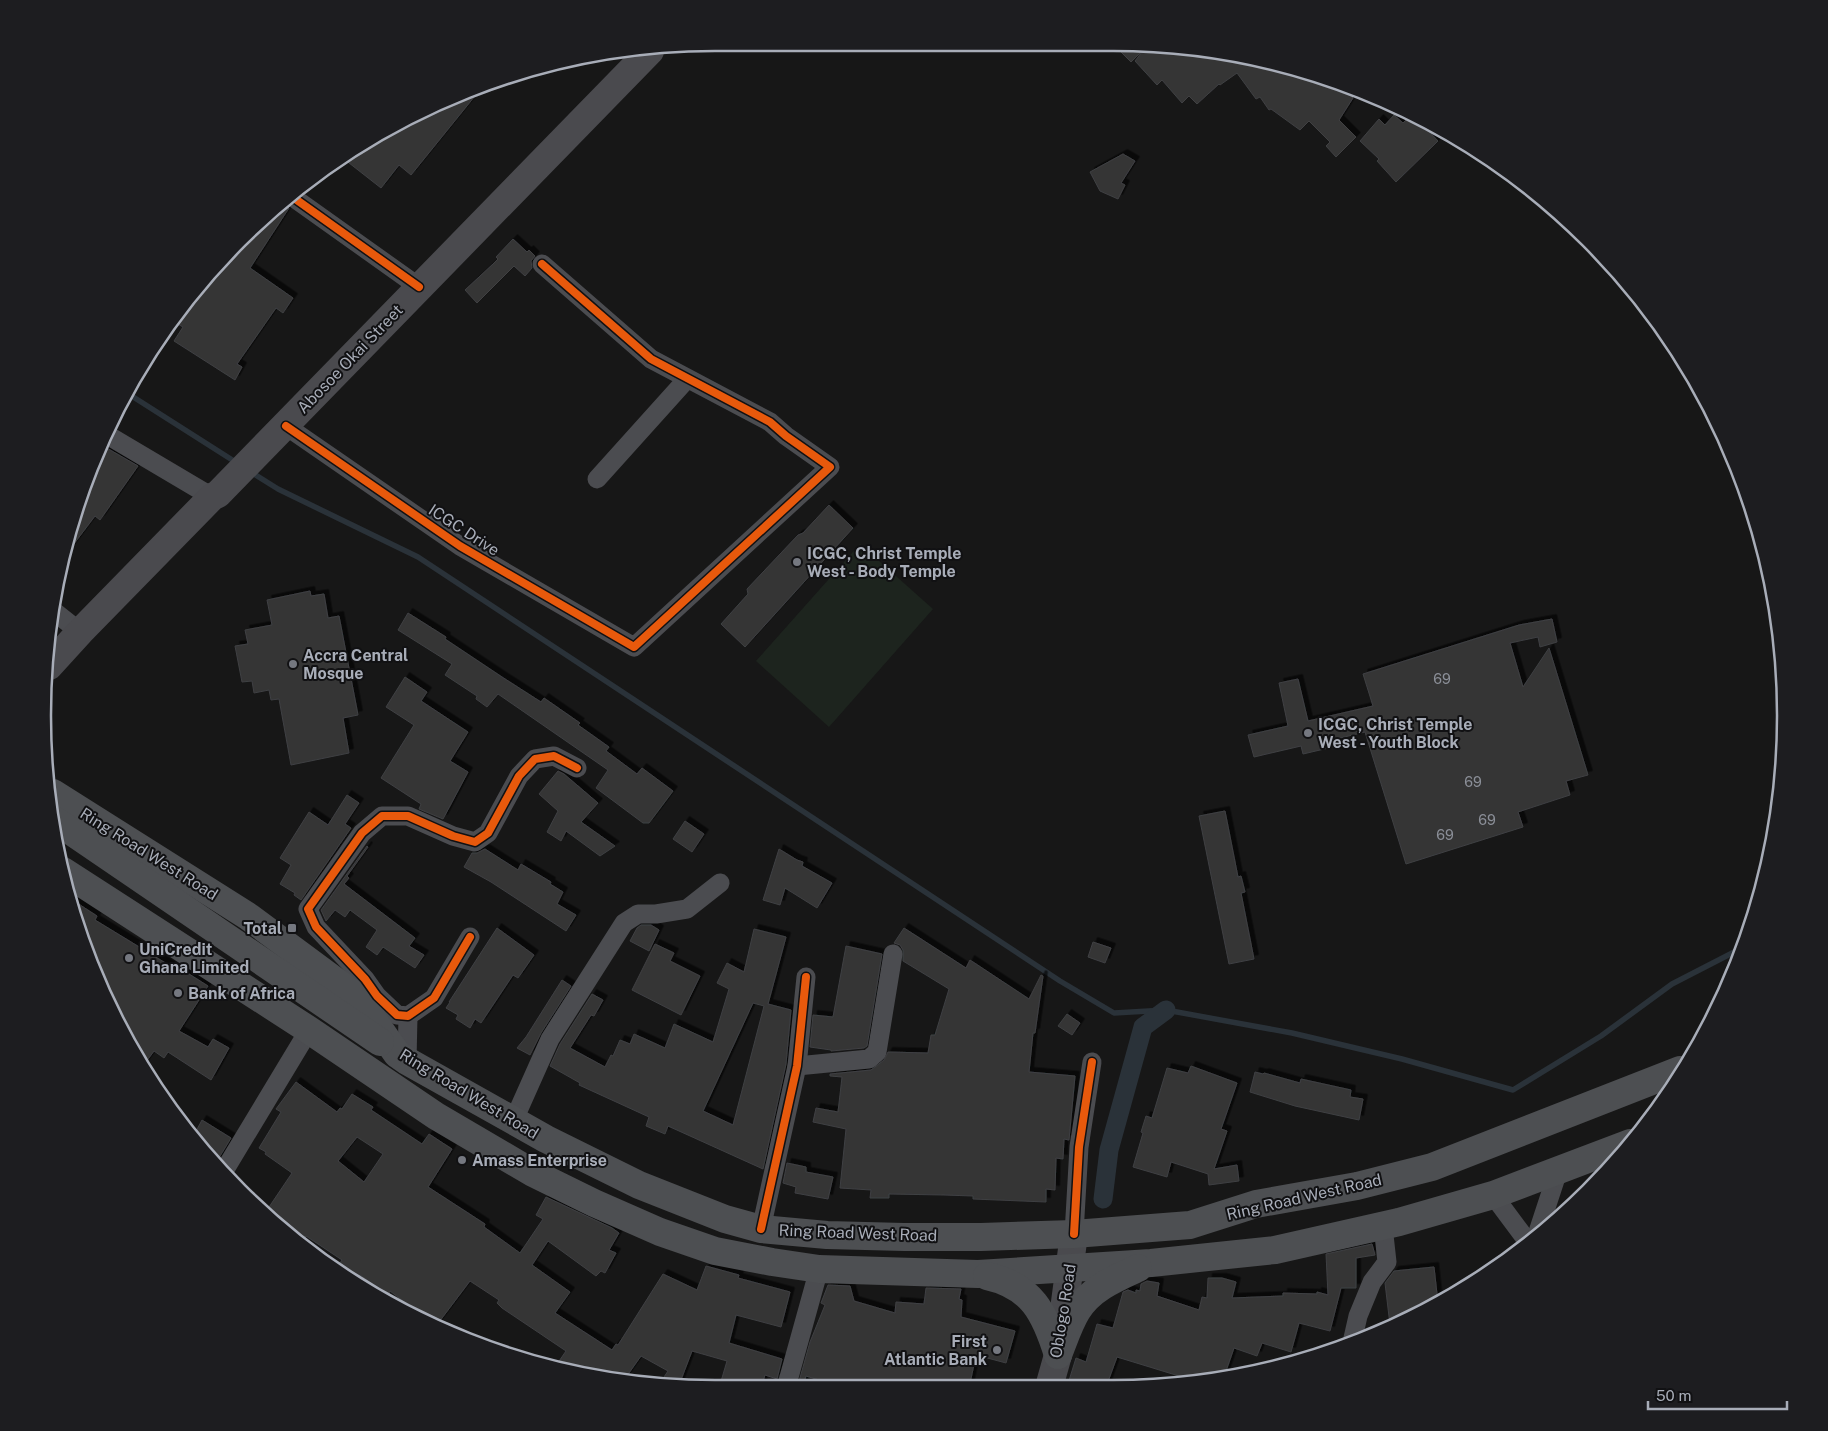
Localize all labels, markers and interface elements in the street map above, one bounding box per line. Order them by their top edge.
street label: Abosoe Okai Street [293,301,407,417]
street label: ICGC Drive [425,500,503,560]
place label: ICGC, Christ Temple West - Body Temple [807,544,961,581]
marker: ICGC, Christ Temple West - Body Temple [791,556,803,568]
place label: Accra Central Mosque [303,646,408,683]
marker: Accra Central Mosque [287,658,299,670]
house number: 69 [1433,671,1451,687]
place label: ICGC, Christ Temple West - Youth Block [1318,715,1472,752]
marker: ICGC, Christ Temple West - Youth Block [1302,727,1314,739]
house number: 69 [1464,774,1482,790]
street label: Ring Road West Road [77,804,221,904]
house number: 69 [1478,812,1496,828]
house number: 69 [1436,827,1454,843]
place label: Total [243,919,282,938]
marker: Total [286,922,298,934]
place label: UniCredit Ghana Limited [139,940,249,977]
marker: UniCredit Ghana Limited [123,952,135,964]
place label: Bank of Africa [188,984,295,1003]
marker: Bank of Africa [172,987,184,999]
street label: Ring Road West Road [396,1045,542,1143]
place label: Amass Enterprise [472,1151,607,1170]
marker: Amass Enterprise [456,1154,468,1166]
street label: Ring Road West Road [1225,1170,1383,1224]
street label: Ring Road West Road [778,1221,938,1245]
street label: Oblogo Road [1046,1263,1080,1359]
place label: First Atlantic Bank [884,1332,987,1369]
marker: First Atlantic Bank [991,1344,1003,1356]
scale bar [1648,1378,1787,1410]
text: 50 m [1656,1387,1691,1404]

